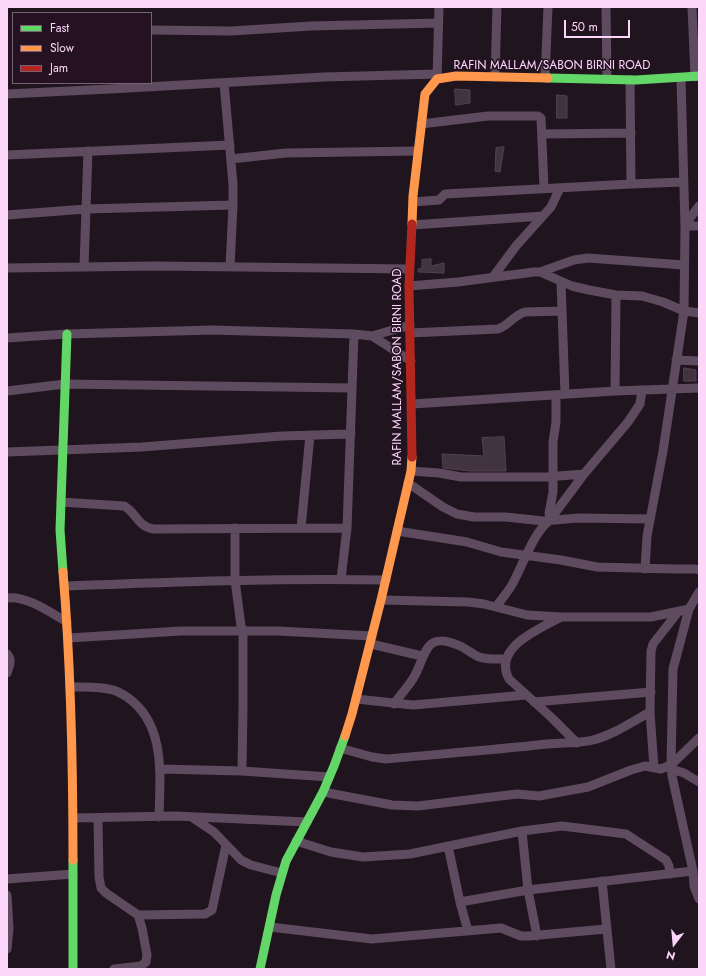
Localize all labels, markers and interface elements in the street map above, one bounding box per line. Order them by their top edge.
legend [12,12,152,84]
scale bar [566,12,632,38]
text: 50 m [571,18,598,36]
text: Fast [50,19,69,37]
text: Slow [50,39,74,57]
text: Jam [50,59,68,77]
street label: RAFIN MALLAM/SABON BIRNI ROAD [454,59,650,73]
street label: RAFIN MALLAM/SABON BIRNI ROAD [391,269,405,465]
north arrow [654,924,694,964]
text: N [664,947,677,964]

